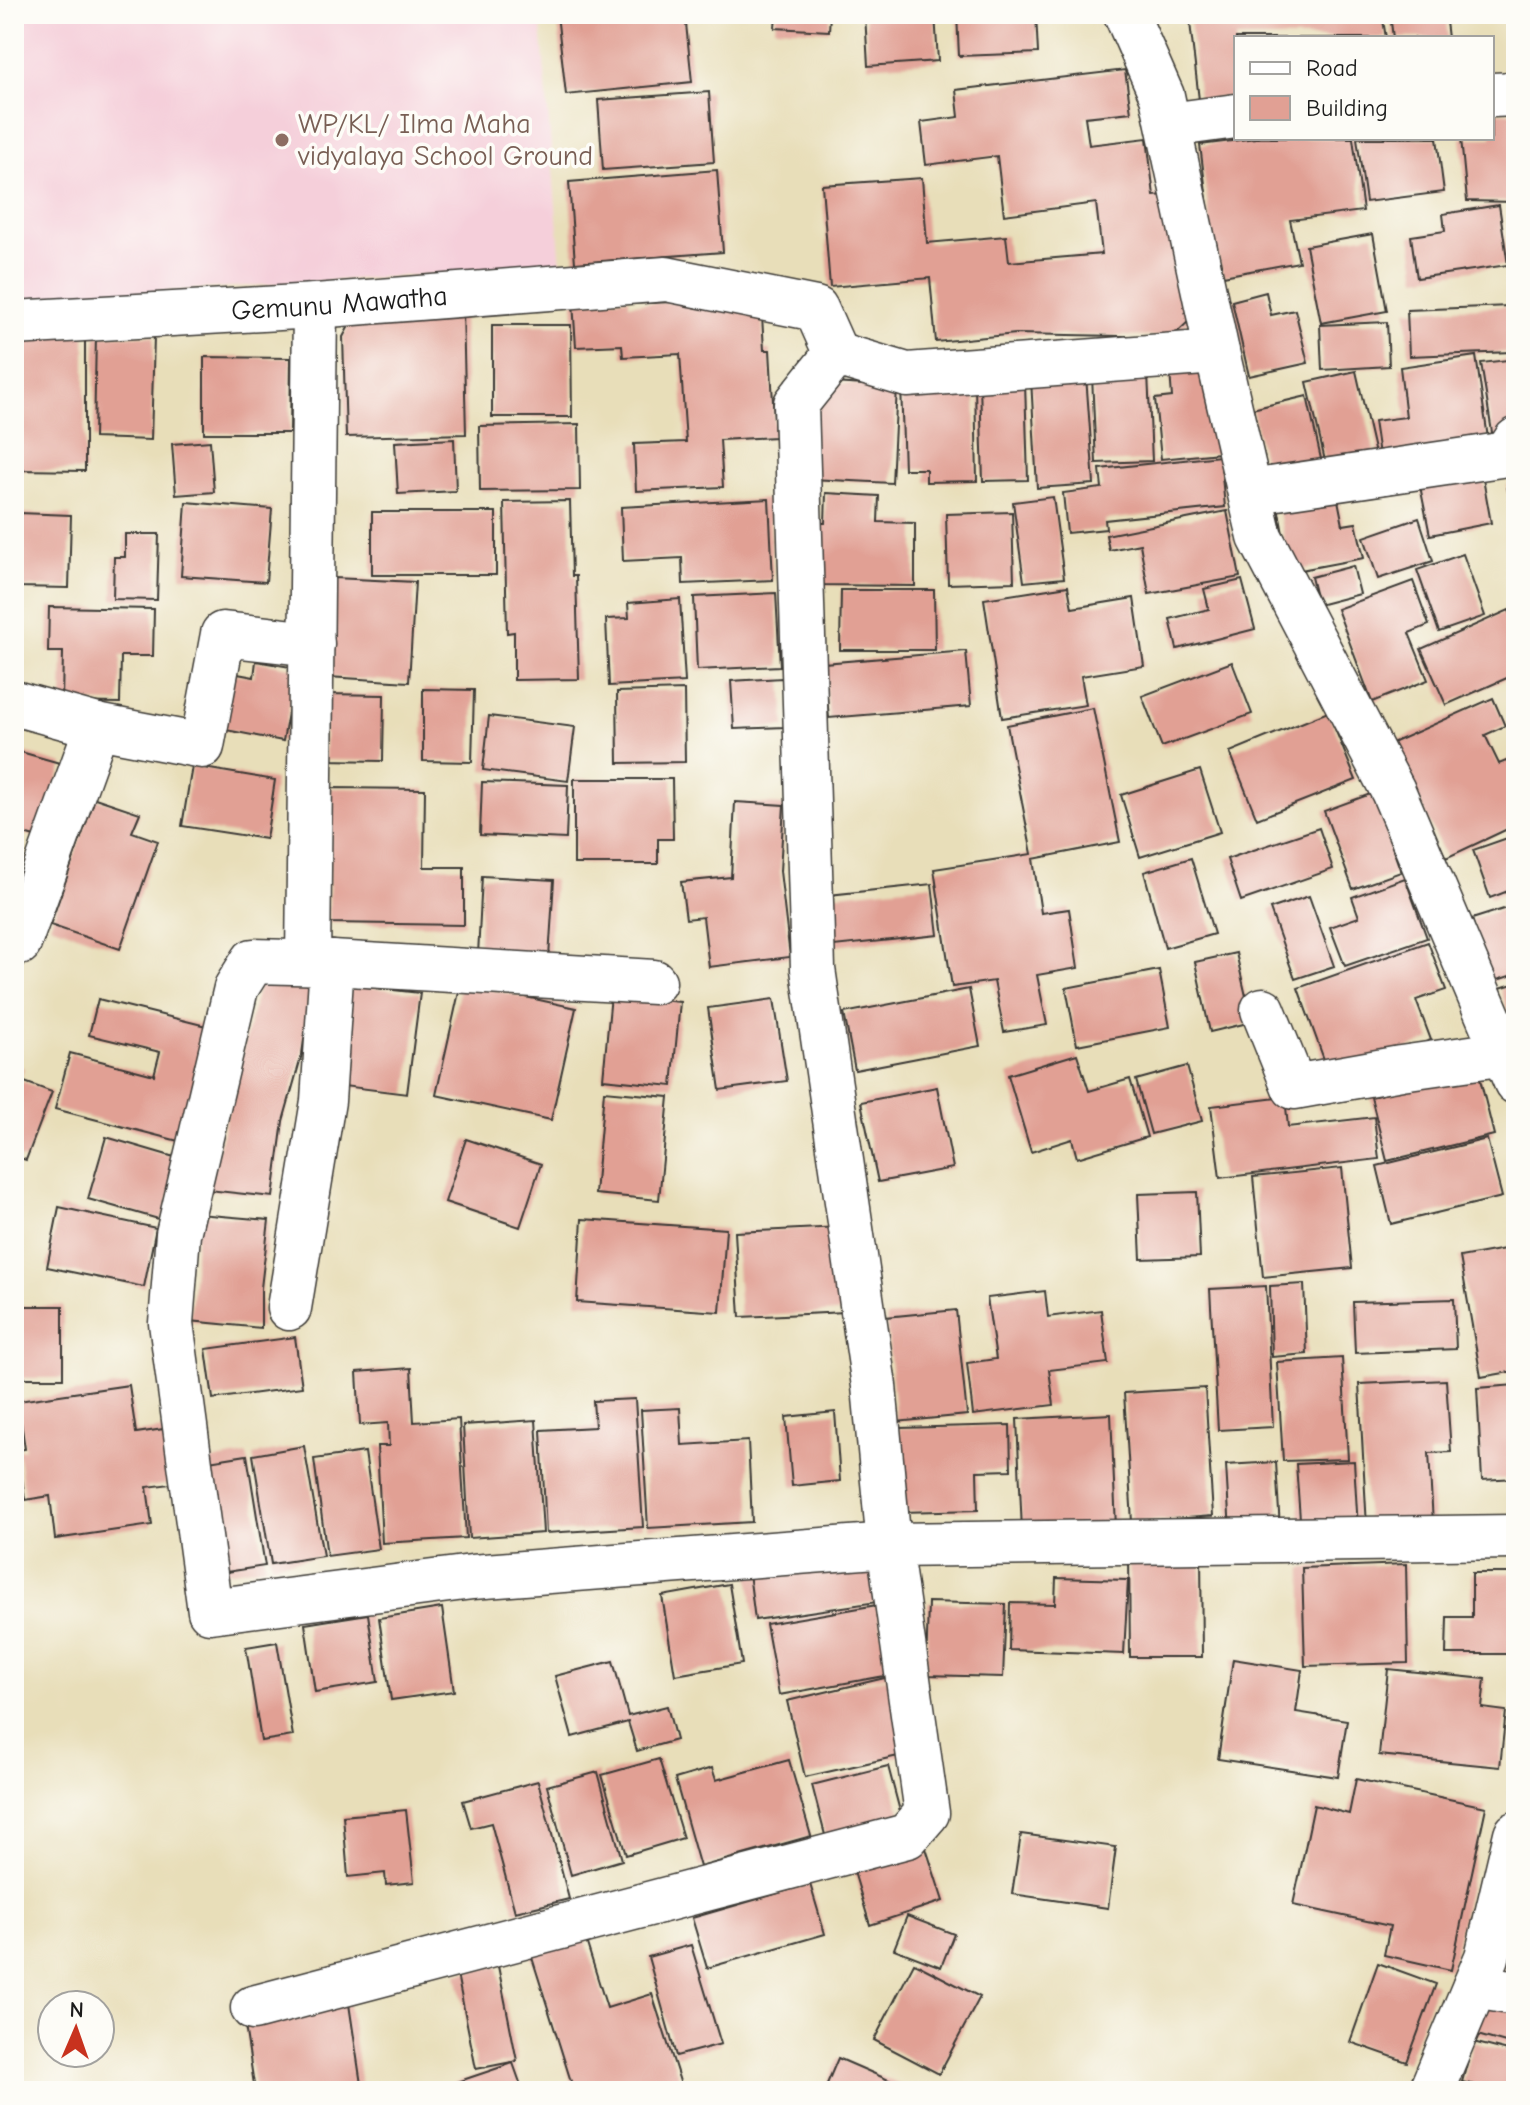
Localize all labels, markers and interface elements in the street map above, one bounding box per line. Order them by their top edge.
legend [1234,36,1494,140]
text: Road [1306,54,1358,82]
text: Building [1306,94,1388,122]
place label: WP/KL/ Ilma Maha vidyalaya School Ground [297,108,593,172]
marker: WP/KL/ Ilma Maha vidyalaya School Ground [273,131,291,149]
street label: Gemunu Mawatha [230,280,449,327]
north arrow [36,1989,116,2069]
text: N [69,1997,84,2023]

